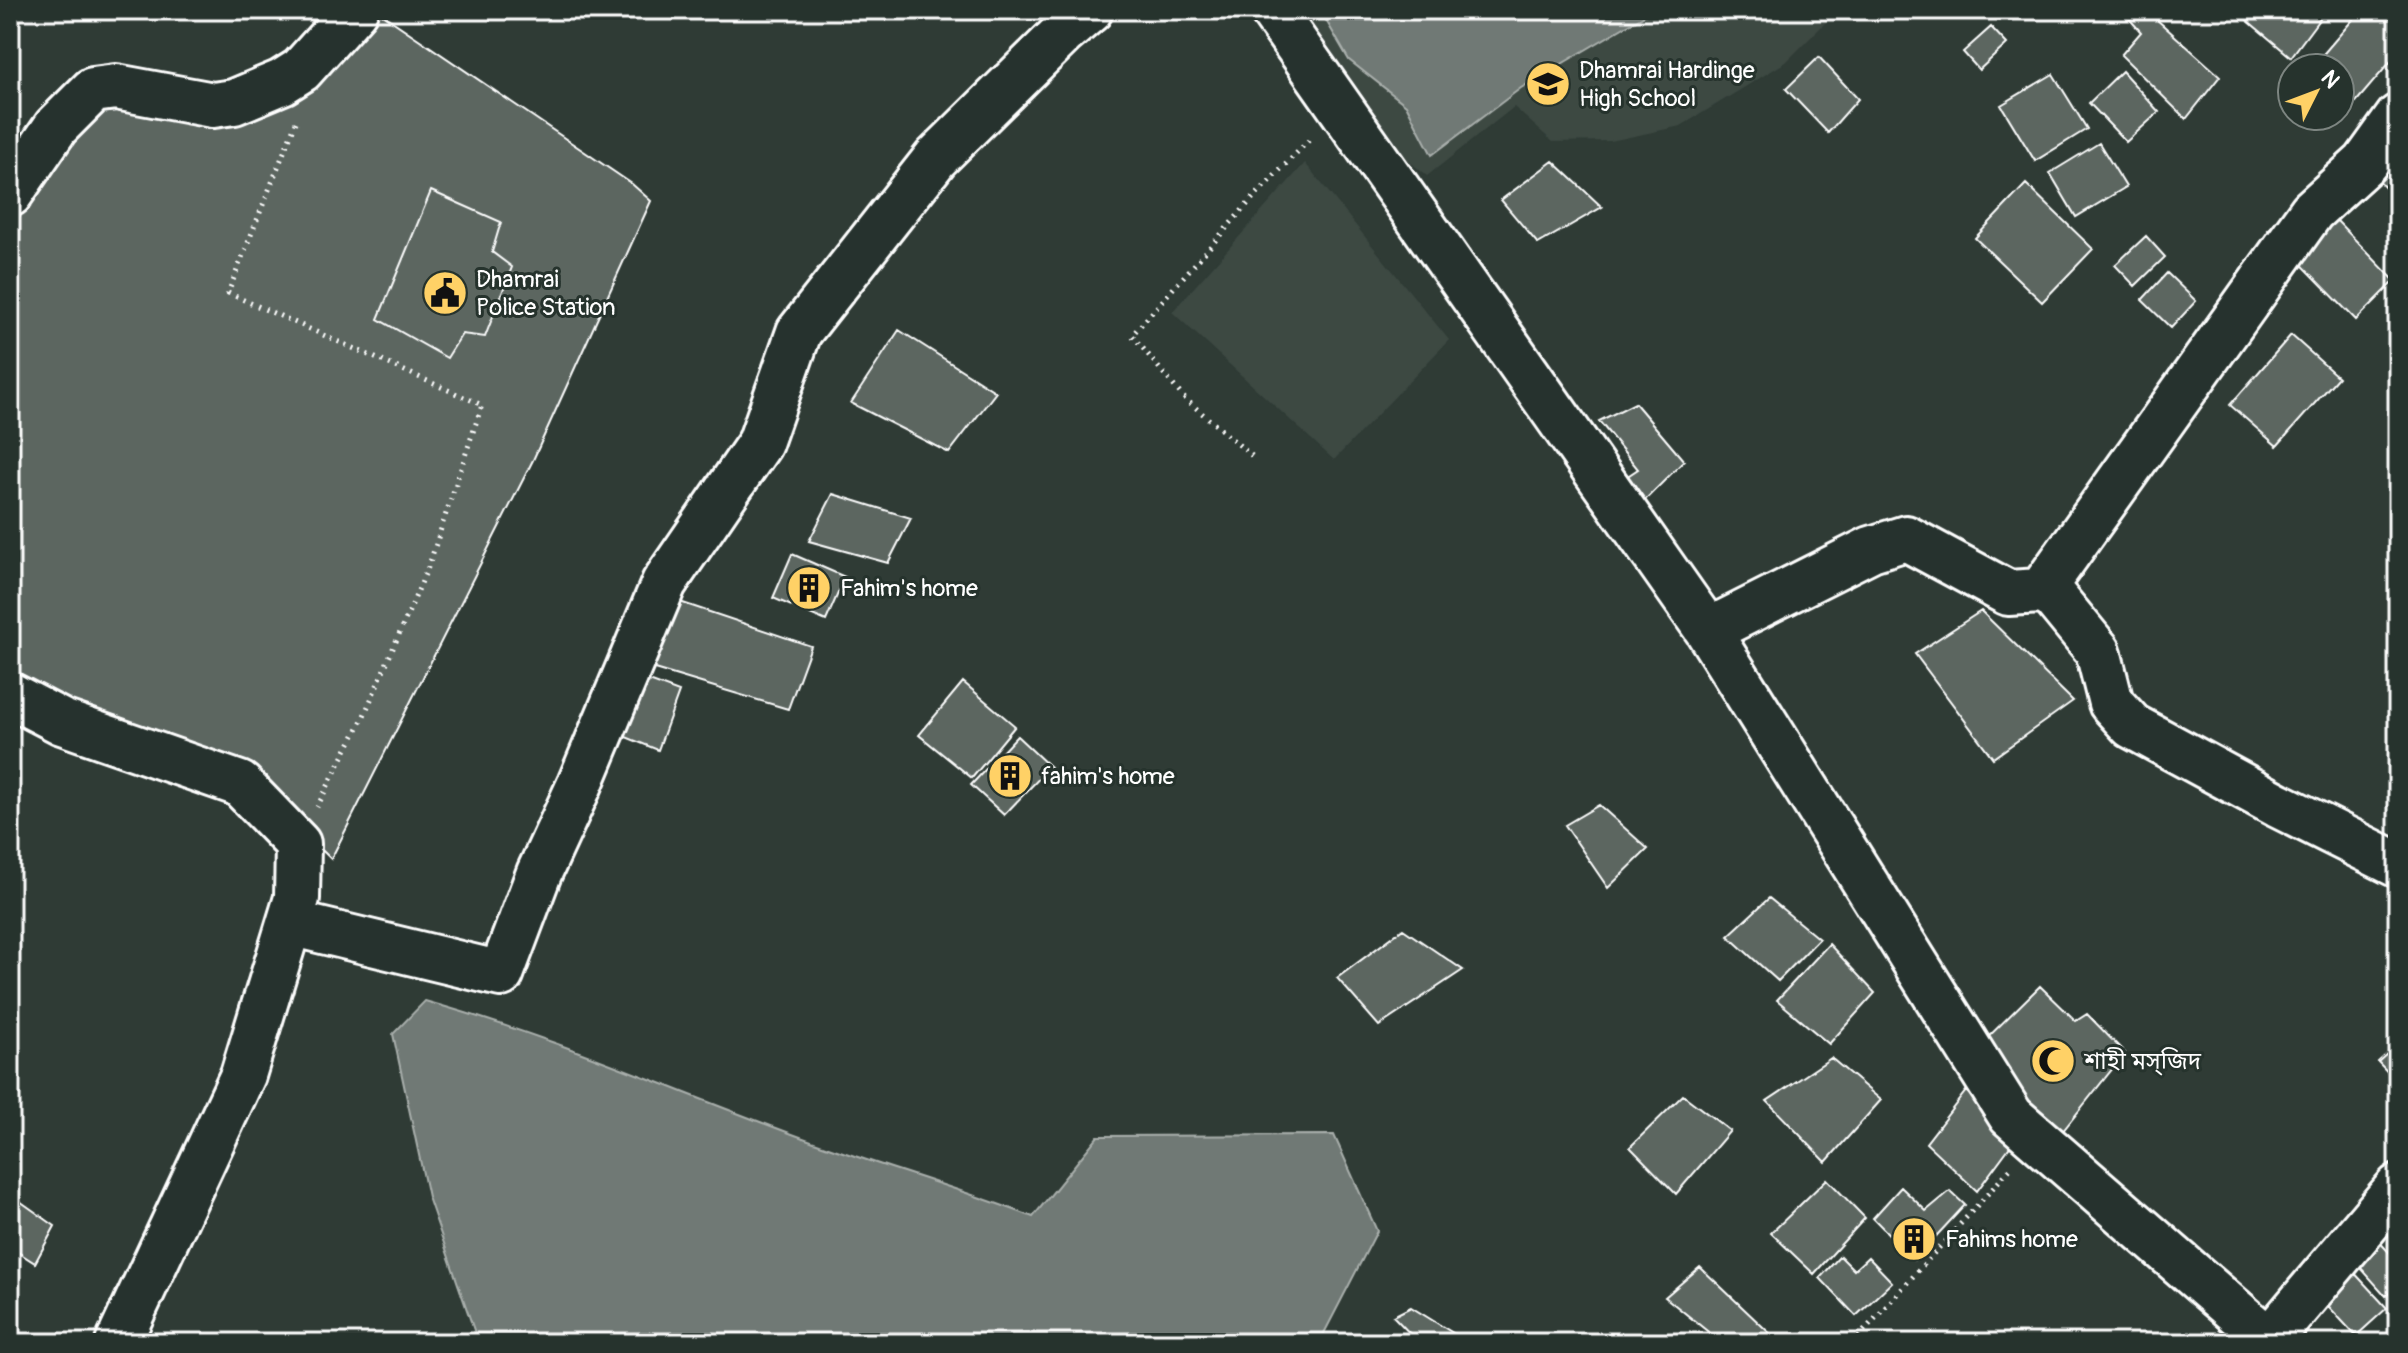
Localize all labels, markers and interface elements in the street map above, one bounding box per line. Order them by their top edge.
north arrow [2276,52,2356,132]
place label: Dhamrai Hardinge High School [1579,56,1755,113]
school or university icon: Dhamrai Hardinge High School [1524,60,1572,108]
text: N [2315,64,2346,94]
place label: Dhamrai Police Station [476,265,616,322]
public building icon: Dhamrai Police Station [421,269,469,317]
building icon: Fahim's home [785,564,833,612]
place label: Fahim's home [840,574,978,603]
building icon: fahim's home [986,752,1034,800]
place label: fahim's home [1041,762,1175,791]
mosque icon: শাহী মস্জিদ [2029,1037,2077,1085]
place label: শাহী মস্জিদ [2083,1047,2202,1076]
building icon: Fahims home [1890,1215,1938,1263]
place label: Fahims home [1945,1225,2078,1254]

